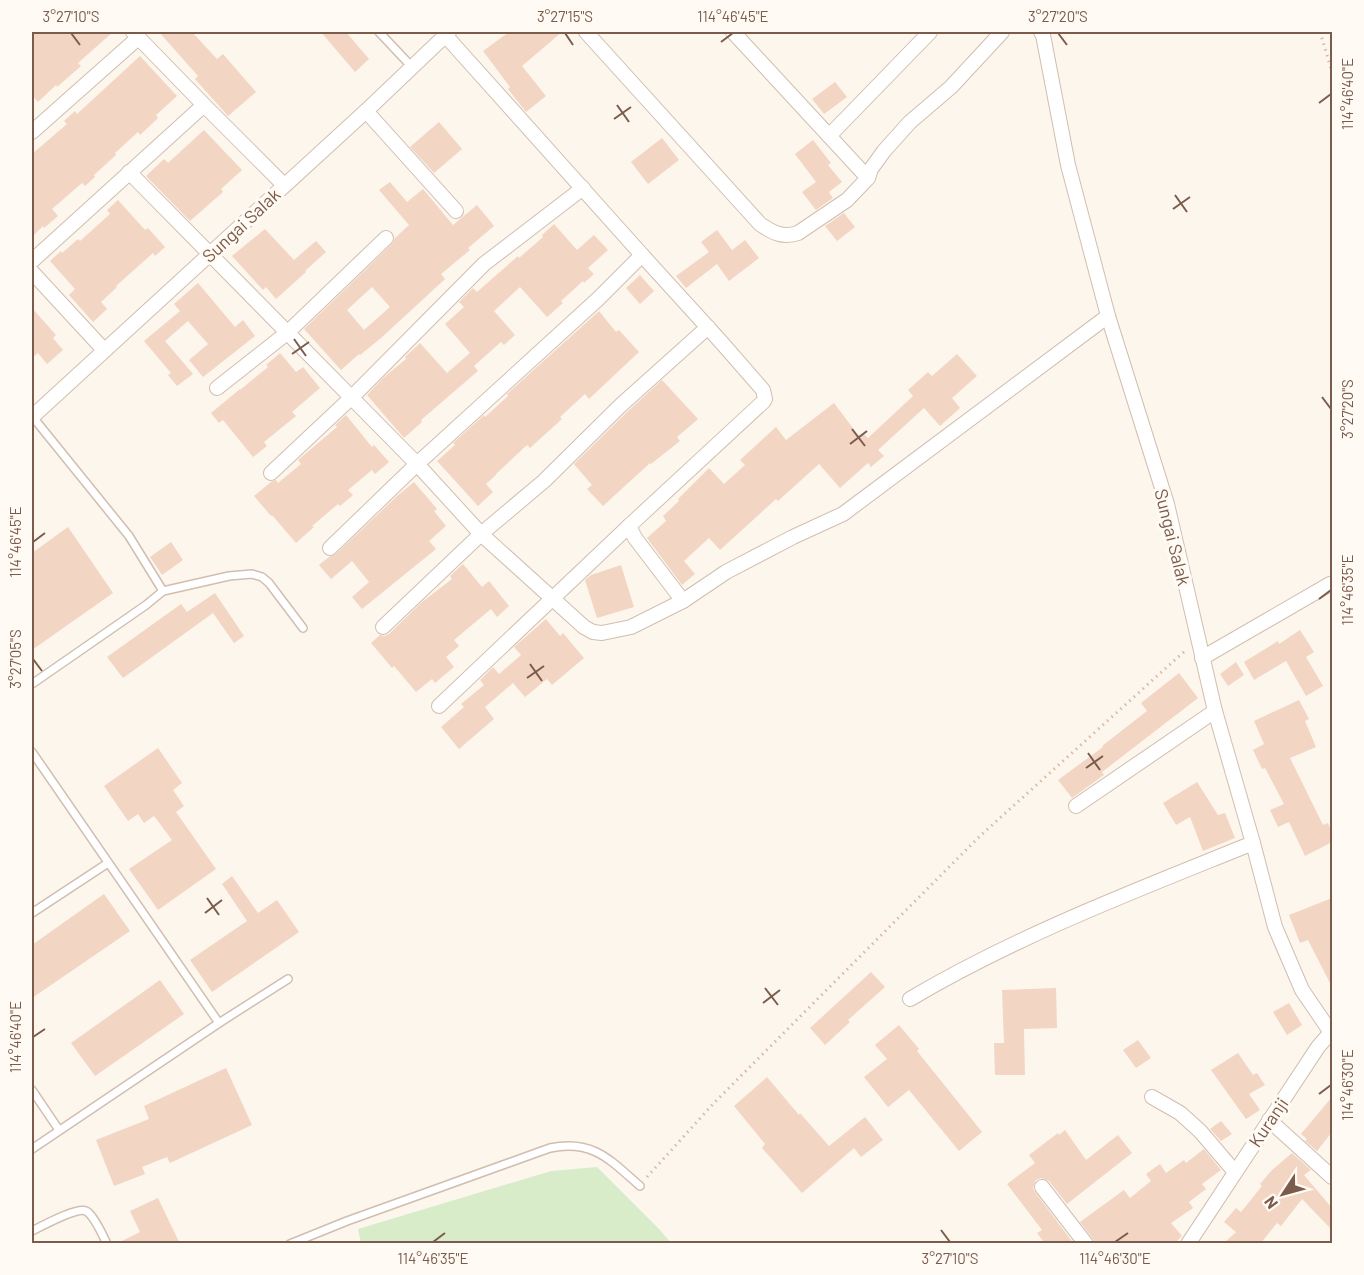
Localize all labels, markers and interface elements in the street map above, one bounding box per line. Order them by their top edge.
text: 3°27'10"S [43,7,100,25]
text: 3°27'15"S [537,7,593,25]
text: 114°46'45"E [697,7,769,25]
text: 3°27'20"S [1028,7,1088,25]
text: 114°46'40"E [1338,58,1356,130]
street label: Sungai Salak [197,183,285,267]
text: 3°27'20"S [1338,379,1356,439]
street label: Sungai Salak [1150,486,1196,588]
text: 114°46'45"E [6,506,24,578]
text: 114°46'35"E [1338,555,1356,625]
text: 3°27'05"S [6,629,24,689]
text: 114°46'40"E [6,1001,24,1073]
text: 114°46'30"E [1338,1049,1356,1121]
street label: Kuranji [1243,1093,1293,1151]
north arrow [1253,1164,1313,1224]
text: N [1260,1193,1281,1213]
text: 114°46'35"E [398,1249,468,1267]
text: 3°27'10"S [922,1249,979,1267]
text: 114°46'30"E [1079,1249,1151,1267]

